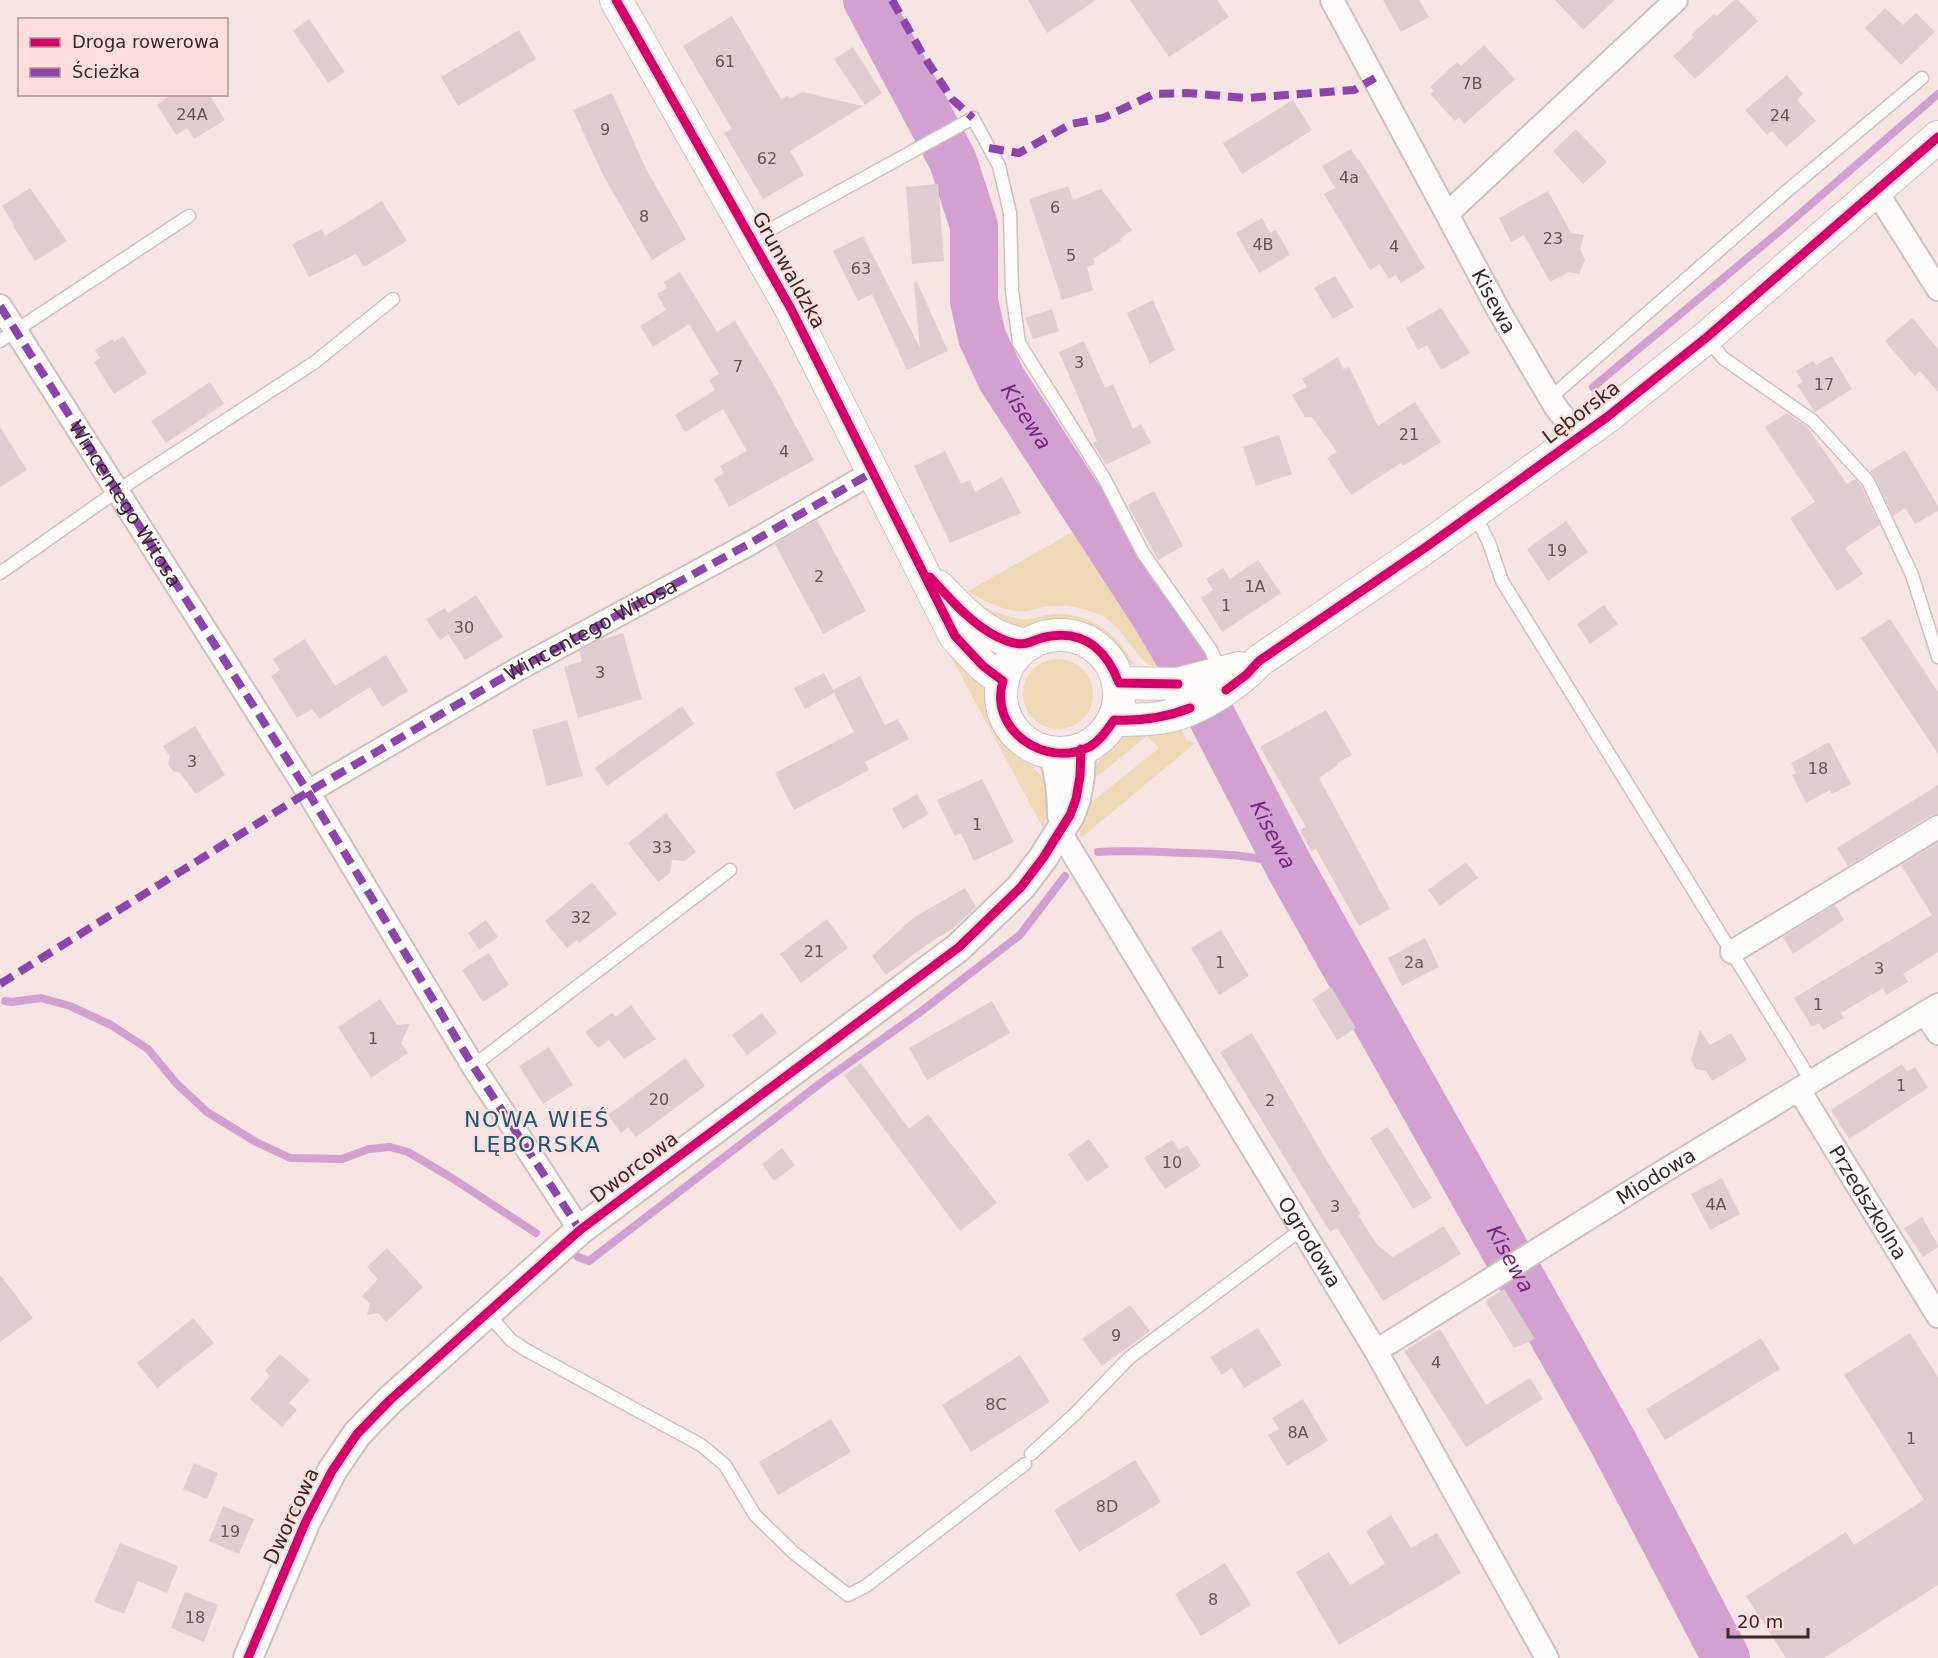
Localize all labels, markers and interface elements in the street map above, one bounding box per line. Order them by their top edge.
legend [18,18,228,96]
text: Droga rowerowa [72,31,220,52]
house number: 61 [715,52,735,71]
text: Ścieżka [72,61,140,82]
house number: 7B [1461,74,1483,93]
house number: 24A [176,105,208,124]
house number: 24 [1770,106,1790,125]
house number: 9 [600,120,610,139]
house number: 62 [757,149,777,168]
house number: 4a [1339,168,1359,187]
house number: 6 [1050,198,1060,217]
house number: 8 [639,207,649,226]
street label: Grunwaldzka [747,207,831,333]
house number: 23 [1543,229,1563,248]
house number: 4B [1252,235,1274,254]
house number: 4 [1389,237,1399,256]
house number: 5 [1066,246,1076,265]
house number: 63 [851,259,871,278]
street label: Kisewa [1467,265,1521,338]
house number: 3 [1074,353,1084,372]
house number: 7 [733,357,743,376]
street label: Lęborska [1538,375,1624,449]
house number: 17 [1814,375,1834,394]
water label: Kisewa [996,379,1056,454]
street label: Wincentego Witosa [64,416,187,591]
house number: 21 [1399,425,1419,444]
house number: 4 [779,442,789,461]
house number: 19 [1547,541,1567,560]
house number: 2 [814,567,824,586]
street label: Wincentego Witosa [500,573,681,686]
house number: 1A [1244,577,1266,596]
house number: 1 [1221,596,1231,615]
house number: 30 [454,618,474,637]
house number: 3 [595,663,605,682]
house number: 3 [187,752,197,771]
house number: 18 [1808,759,1828,778]
water label: Kisewa [1245,797,1300,873]
house number: 1 [972,815,982,834]
house number: 33 [652,838,672,857]
house number: 32 [571,908,591,927]
house number: 21 [804,942,824,961]
house number: 1 [1215,953,1225,972]
house number: 2a [1404,953,1424,972]
house number: 3 [1874,959,1884,978]
house number: 1 [1813,995,1823,1014]
house number: 1 [368,1029,378,1048]
house number: 1 [1896,1076,1906,1095]
house number: 20 [649,1090,669,1109]
house number: 2 [1265,1091,1275,1110]
district label: NOWA WIEŚ LĘBORSKA [464,1107,610,1157]
street label: Dworcowa [585,1126,683,1208]
street label: Przedszkolna [1824,1141,1912,1264]
street label: Miodowa [1612,1143,1700,1210]
house number: 10 [1162,1153,1182,1172]
street label: Ogrodowa [1273,1192,1346,1292]
house number: 4A [1705,1195,1727,1214]
house number: 3 [1330,1197,1340,1216]
water label: Kisewa [1482,1221,1539,1297]
house number: 9 [1111,1326,1121,1345]
house number: 4 [1431,1353,1441,1372]
house number: 8C [985,1395,1007,1414]
house number: 8A [1287,1423,1309,1442]
house number: 1 [1906,1429,1916,1448]
street label: Dworcowa [258,1464,324,1568]
house number: 8D [1096,1497,1118,1516]
house number: 19 [220,1522,240,1541]
house number: 8 [1208,1590,1218,1609]
scale bar [1728,1601,1808,1639]
house number: 18 [185,1608,205,1627]
text: 20 m [1737,1611,1783,1632]

